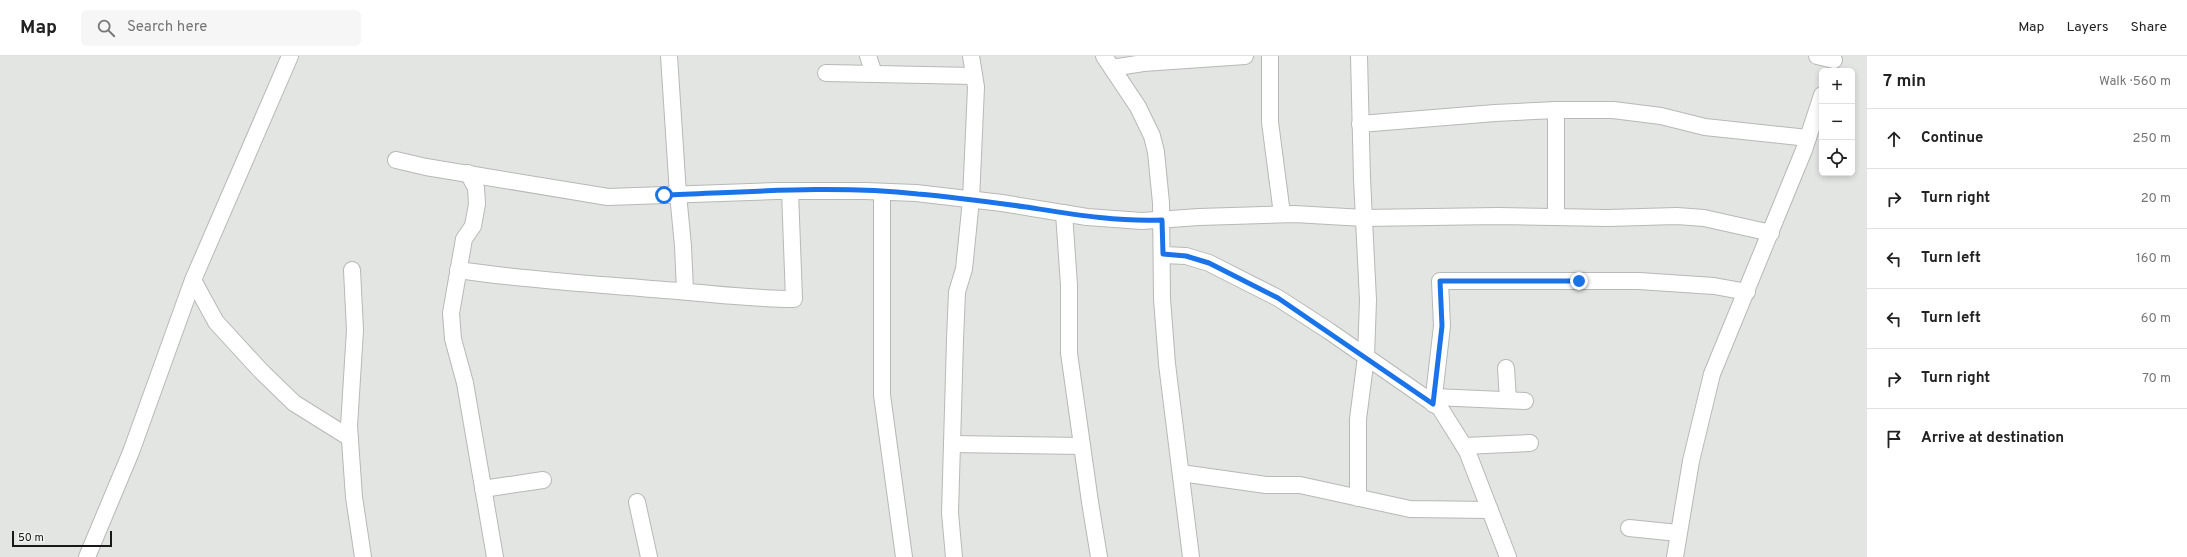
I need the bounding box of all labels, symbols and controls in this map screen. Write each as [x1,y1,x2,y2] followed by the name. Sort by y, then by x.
[81,10,361,46] search box
[20,16,57,40] text: Map
[95,17,117,39] icon: search
[127,18,207,37] text: Search here
[2018,19,2044,36] text: Map
[2066,19,2108,36] text: Layers
[2130,19,2167,36] text: Share
[1819,68,1855,176] map controls
[1819,68,1855,104] button: +
[1883,71,1926,93] text: 7 min
[2099,74,2171,90] text: Walk · 560 m
[1819,104,1855,140] button: −
[1883,128,1905,150] icon: ahead
[1921,129,1983,148] text: Continue
[2133,131,2171,147] text: 250 m
[1819,140,1855,176] button: locate
[655,186,673,204] route start
[1883,188,1905,210] icon: right
[1921,189,1990,208] text: Turn right
[2141,191,2171,207] text: 20 m
[1883,248,1905,270] icon: left
[1921,249,1981,268] text: Turn left
[2136,251,2171,267] text: 160 m
[1570,272,1588,290] route end
[1883,308,1905,330] icon: left
[1921,309,1981,328] text: Turn left
[2141,311,2171,327] text: 60 m
[1883,368,1905,390] icon: right
[1921,369,1990,388] text: Turn right
[2142,371,2171,387] text: 70 m
[1883,428,1905,450] icon: arrive
[1921,429,2064,448] text: Arrive at destination
[12,529,112,548] scale bar
[18,531,44,545] text: 50 m

